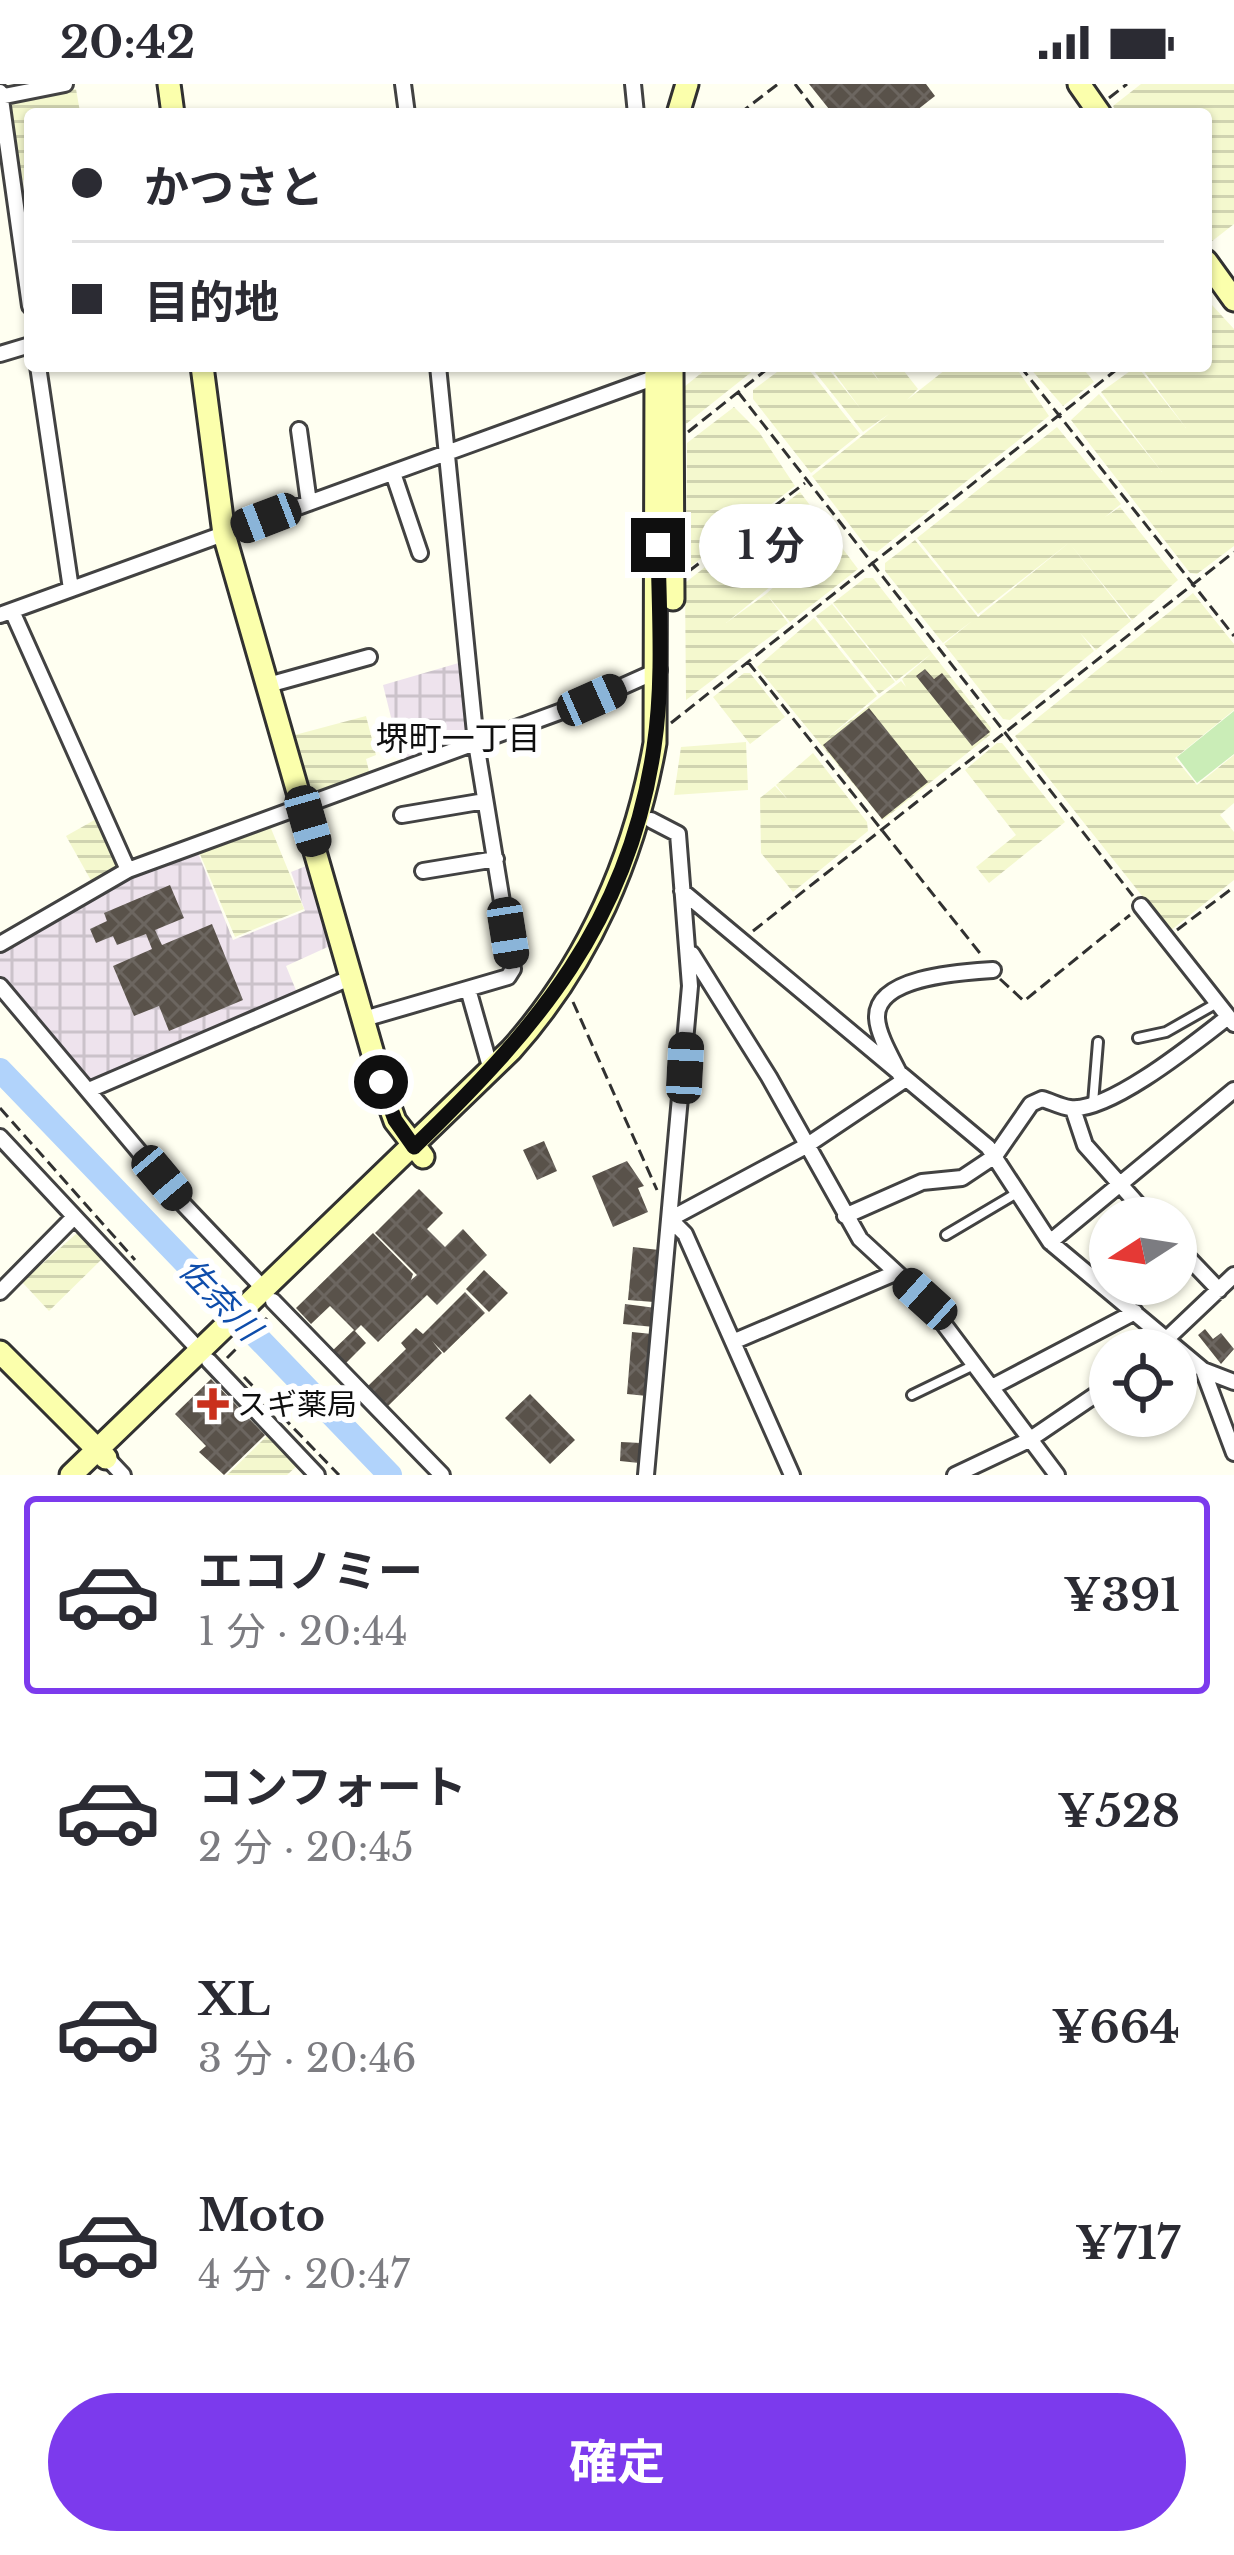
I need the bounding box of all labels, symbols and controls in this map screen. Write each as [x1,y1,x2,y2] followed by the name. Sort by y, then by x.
[60,14,195,70] text: 20:42
[144,159,324,215] text: かつさと
[144,274,279,330] text: 目的地
[226,488,306,548] car
[700,503,844,587] callout: 1 分
[631,518,685,572] route end
[738,521,804,570] text: 1 分
[552,669,632,731] car
[376,718,541,759] district label: 堺町一丁目
[281,781,335,861] car
[485,895,531,971] car
[665,1031,705,1105] car
[354,1055,408,1109] route start
[125,1139,199,1217] car
[1089,1197,1197,1305] north arrow
[1089,1197,1197,1437] map controls
[171,1249,271,1351] water label: 佐奈川
[886,1262,964,1336] car
[1089,1329,1197,1437] button: locate
[237,1386,357,1423] place label: スギ薬局
[200,1391,226,1417] marker: スギ薬局
[54,1541,162,1649] icon: car
[198,1543,423,1599] text: エコノミー
[1063,1567,1180,1623] text: ¥391
[198,1607,408,1656] text: 1 分 · 20:44
[54,1757,162,1865] icon: car
[198,1759,467,1815] text: コンフォート
[1057,1783,1180,1839] text: ¥528
[198,1823,414,1872] text: 2 分 · 20:45
[198,1971,270,2027] text: XL
[54,1973,162,2081] icon: car
[1051,1999,1180,2055] text: ¥664
[198,2034,417,2083] text: 3 分 · 20:46
[198,2187,325,2243] text: Moto
[54,2189,162,2297] icon: car
[1075,2215,1180,2271] text: ¥717
[198,2250,410,2299] text: 4 分 · 20:47
[48,2393,1186,2531] button: 確定

